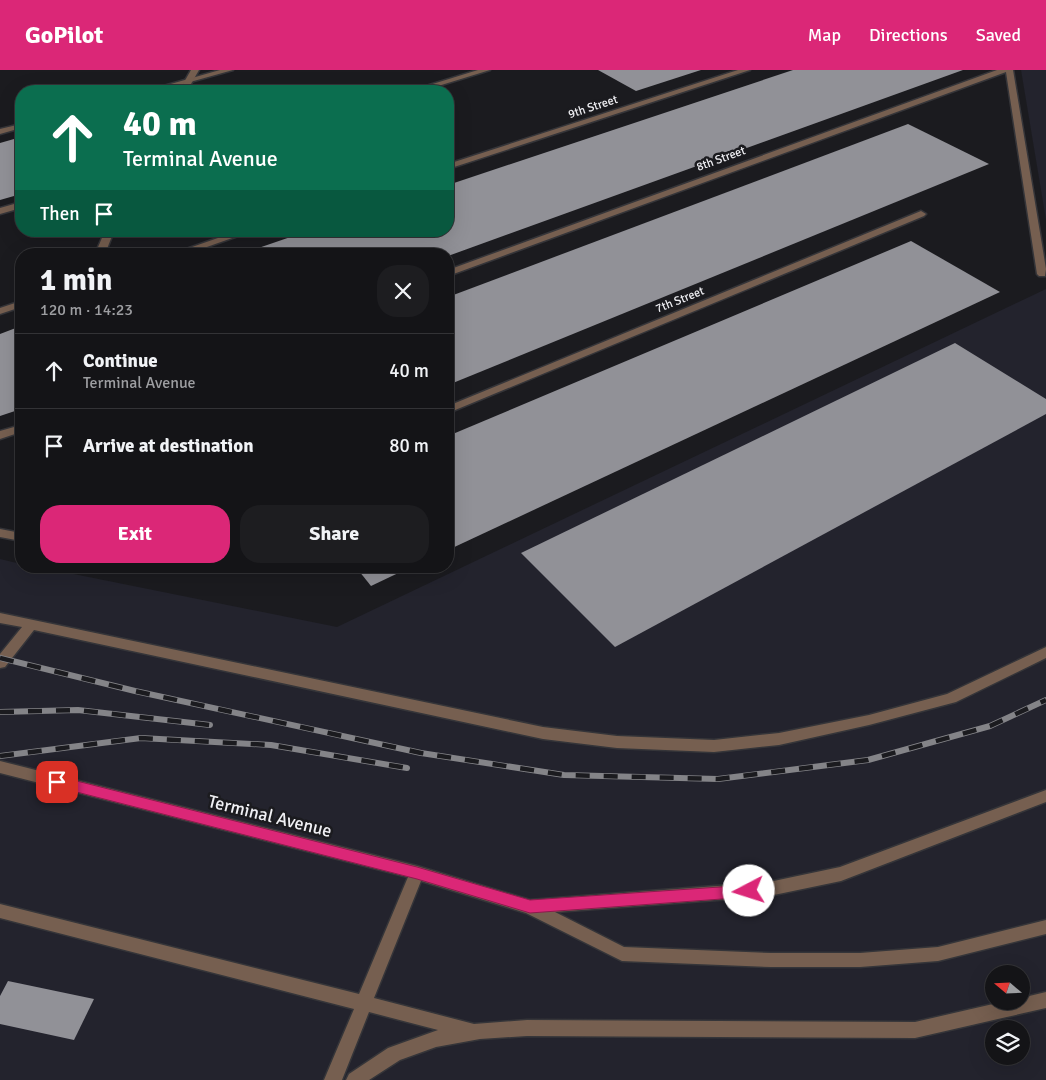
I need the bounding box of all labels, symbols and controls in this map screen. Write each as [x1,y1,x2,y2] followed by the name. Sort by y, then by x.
[25,20,103,50] text: GoPilot
[808,24,841,46] text: Map
[869,24,948,46] text: Directions
[976,24,1021,46] text: Saved
[566,92,620,122] street label: 9th Street
[123,102,197,145] text: 40 m
[40,105,105,170] icon: ahead
[694,143,748,175] street label: 8th Street
[123,145,278,172] text: Terminal Avenue
[90,200,118,228] icon: arrive
[40,202,80,226] text: Then
[40,262,112,299] text: 1 min
[377,265,429,317] button: close
[653,283,707,317] street label: 7th Street
[40,300,133,320] text: 120 m · 14:23
[83,349,158,373] text: Continue
[40,357,68,385] icon: ahead
[389,359,429,383] text: 40 m
[83,373,196,393] text: Terminal Avenue
[40,432,68,460] icon: arrive
[83,434,254,458] text: Arrive at destination
[389,434,429,458] text: 80 m
[40,505,230,563] button: Exit
[240,505,429,563] button: Share
[36,761,78,803] pin
[43,768,71,796] icon: arrive
[206,790,334,842] street label: Terminal Avenue
[722,864,774,916] position arrow
[985,965,1030,1010] north arrow
[985,965,1030,1065] map controls
[985,1020,1030,1065] button: layers

